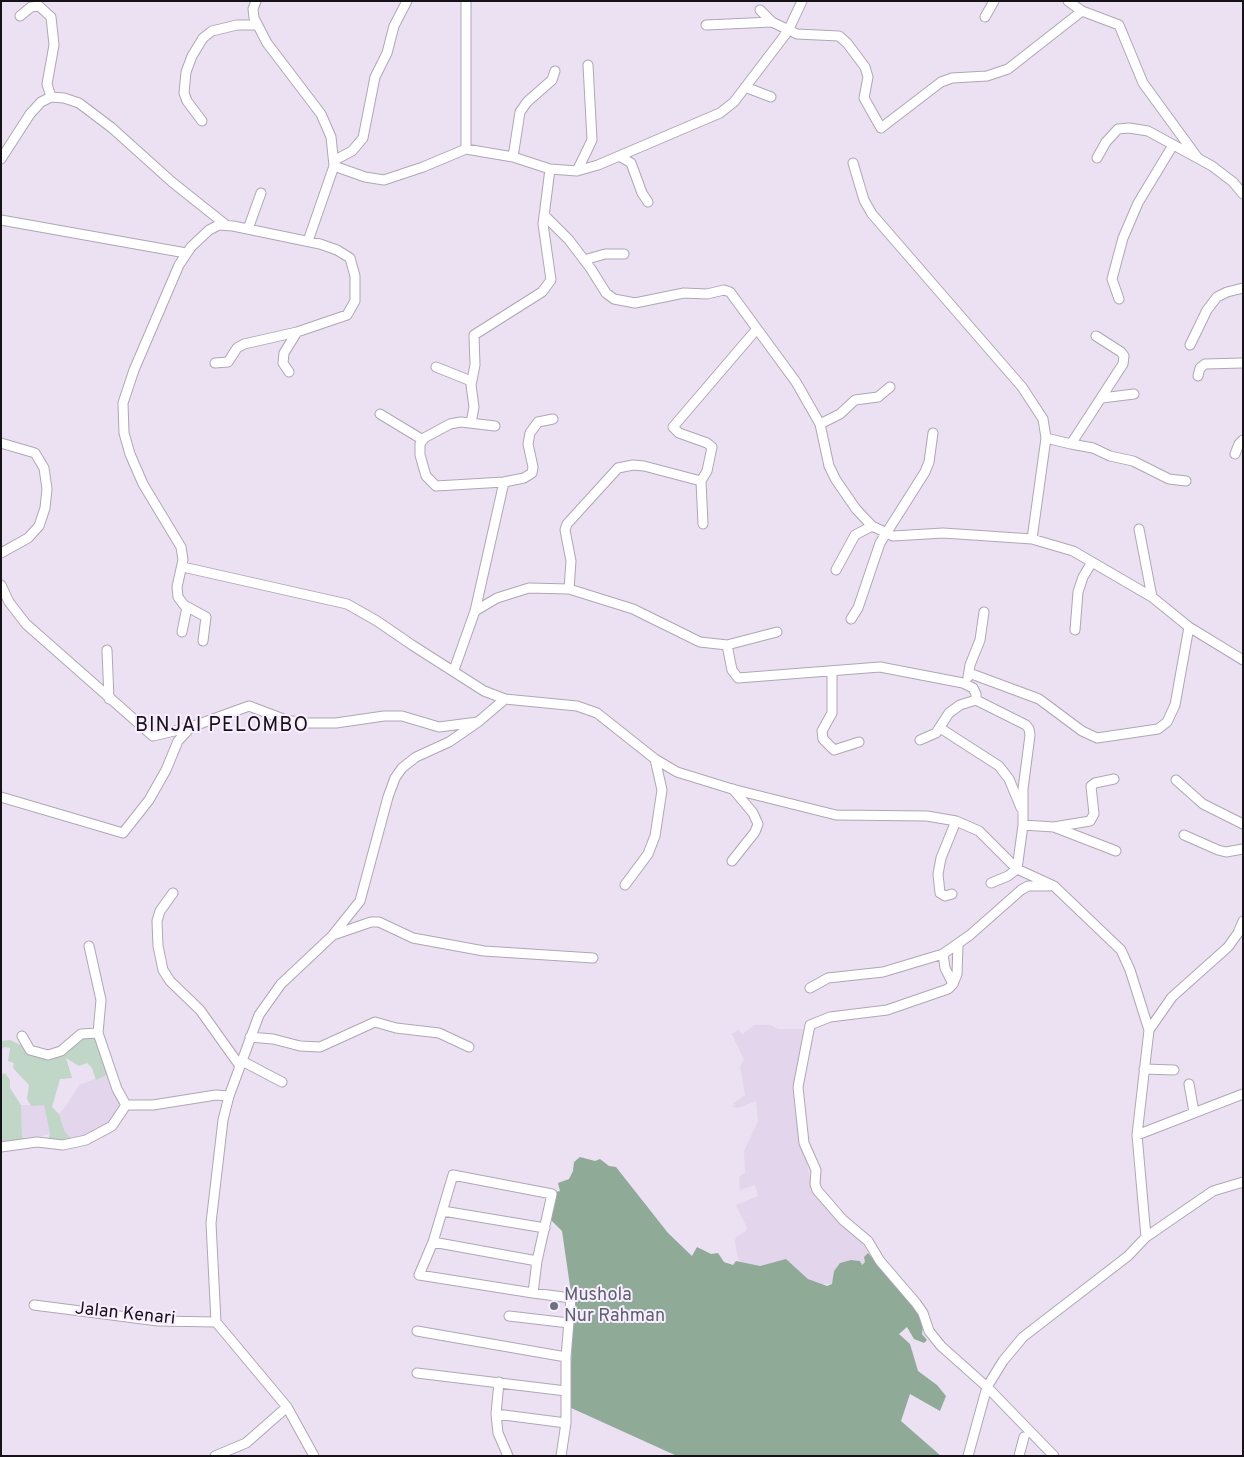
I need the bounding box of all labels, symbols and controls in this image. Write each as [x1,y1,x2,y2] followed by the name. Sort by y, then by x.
[133,715,311,739] district label: BINJAI PELOMBO
[564,1285,665,1328] place label: Mushola Nur Rahman
[74,1299,176,1331] street label: Jalan Kenari
[548,1300,560,1312] marker: Mushola Nur Rahman

